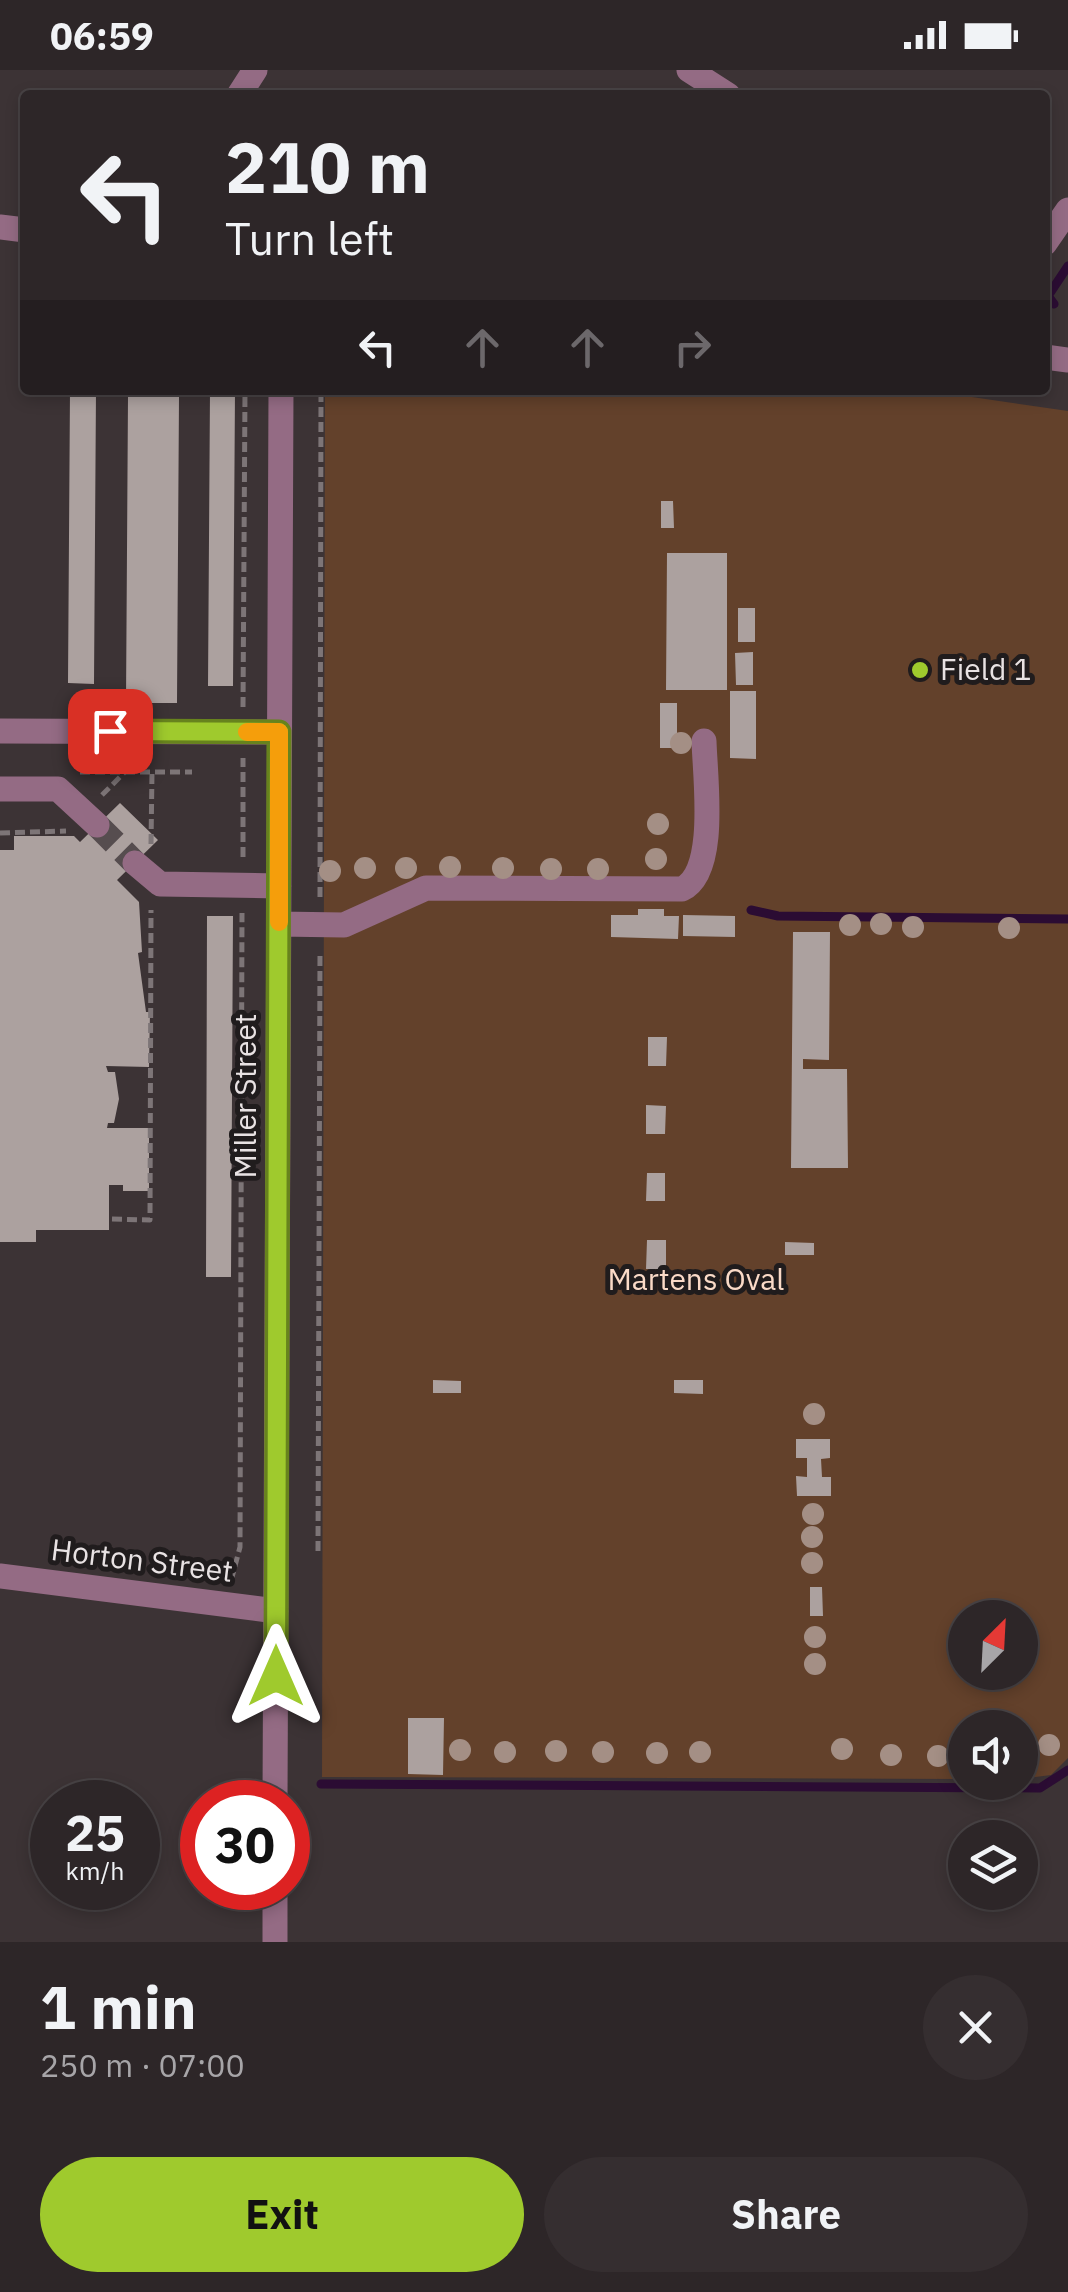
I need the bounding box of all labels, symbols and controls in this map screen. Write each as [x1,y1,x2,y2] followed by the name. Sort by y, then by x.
[50,11,154,60] text: 06:59
[225,121,430,212] text: 210 m
[60,130,190,260] icon: left
[225,209,394,267] text: Turn left
[350,320,405,375] icon: left
[455,320,510,375] icon: ahead
[560,320,615,375] icon: ahead
[665,320,720,375] icon: right
[940,649,1031,688] place label: Field 1
[909,659,931,681] marker: Field 1
[68,689,153,774] pin
[83,704,138,759] icon: arrive
[225,1014,264,1178] street label: Miller Street
[607,1259,785,1298] park label: Martens Oval
[49,1529,235,1590] street label: Horton Street
[948,1600,1038,1690] north arrow
[948,1600,1038,1910] map controls
[224,1624,328,1728] position arrow
[948,1710,1038,1800] button: sound
[180,1780,310,1910] speed limit sign: 30
[65,1800,125,1865] text: 25
[948,1820,1038,1910] button: layers
[66,1854,124,1887] text: km/h
[40,1967,197,2046] text: 1 min
[923,1975,1028,2080] button: close
[40,2044,245,2086] text: 250 m · 07:00
[40,2157,524,2272] button: Exit
[544,2157,1028,2272] button: Share

